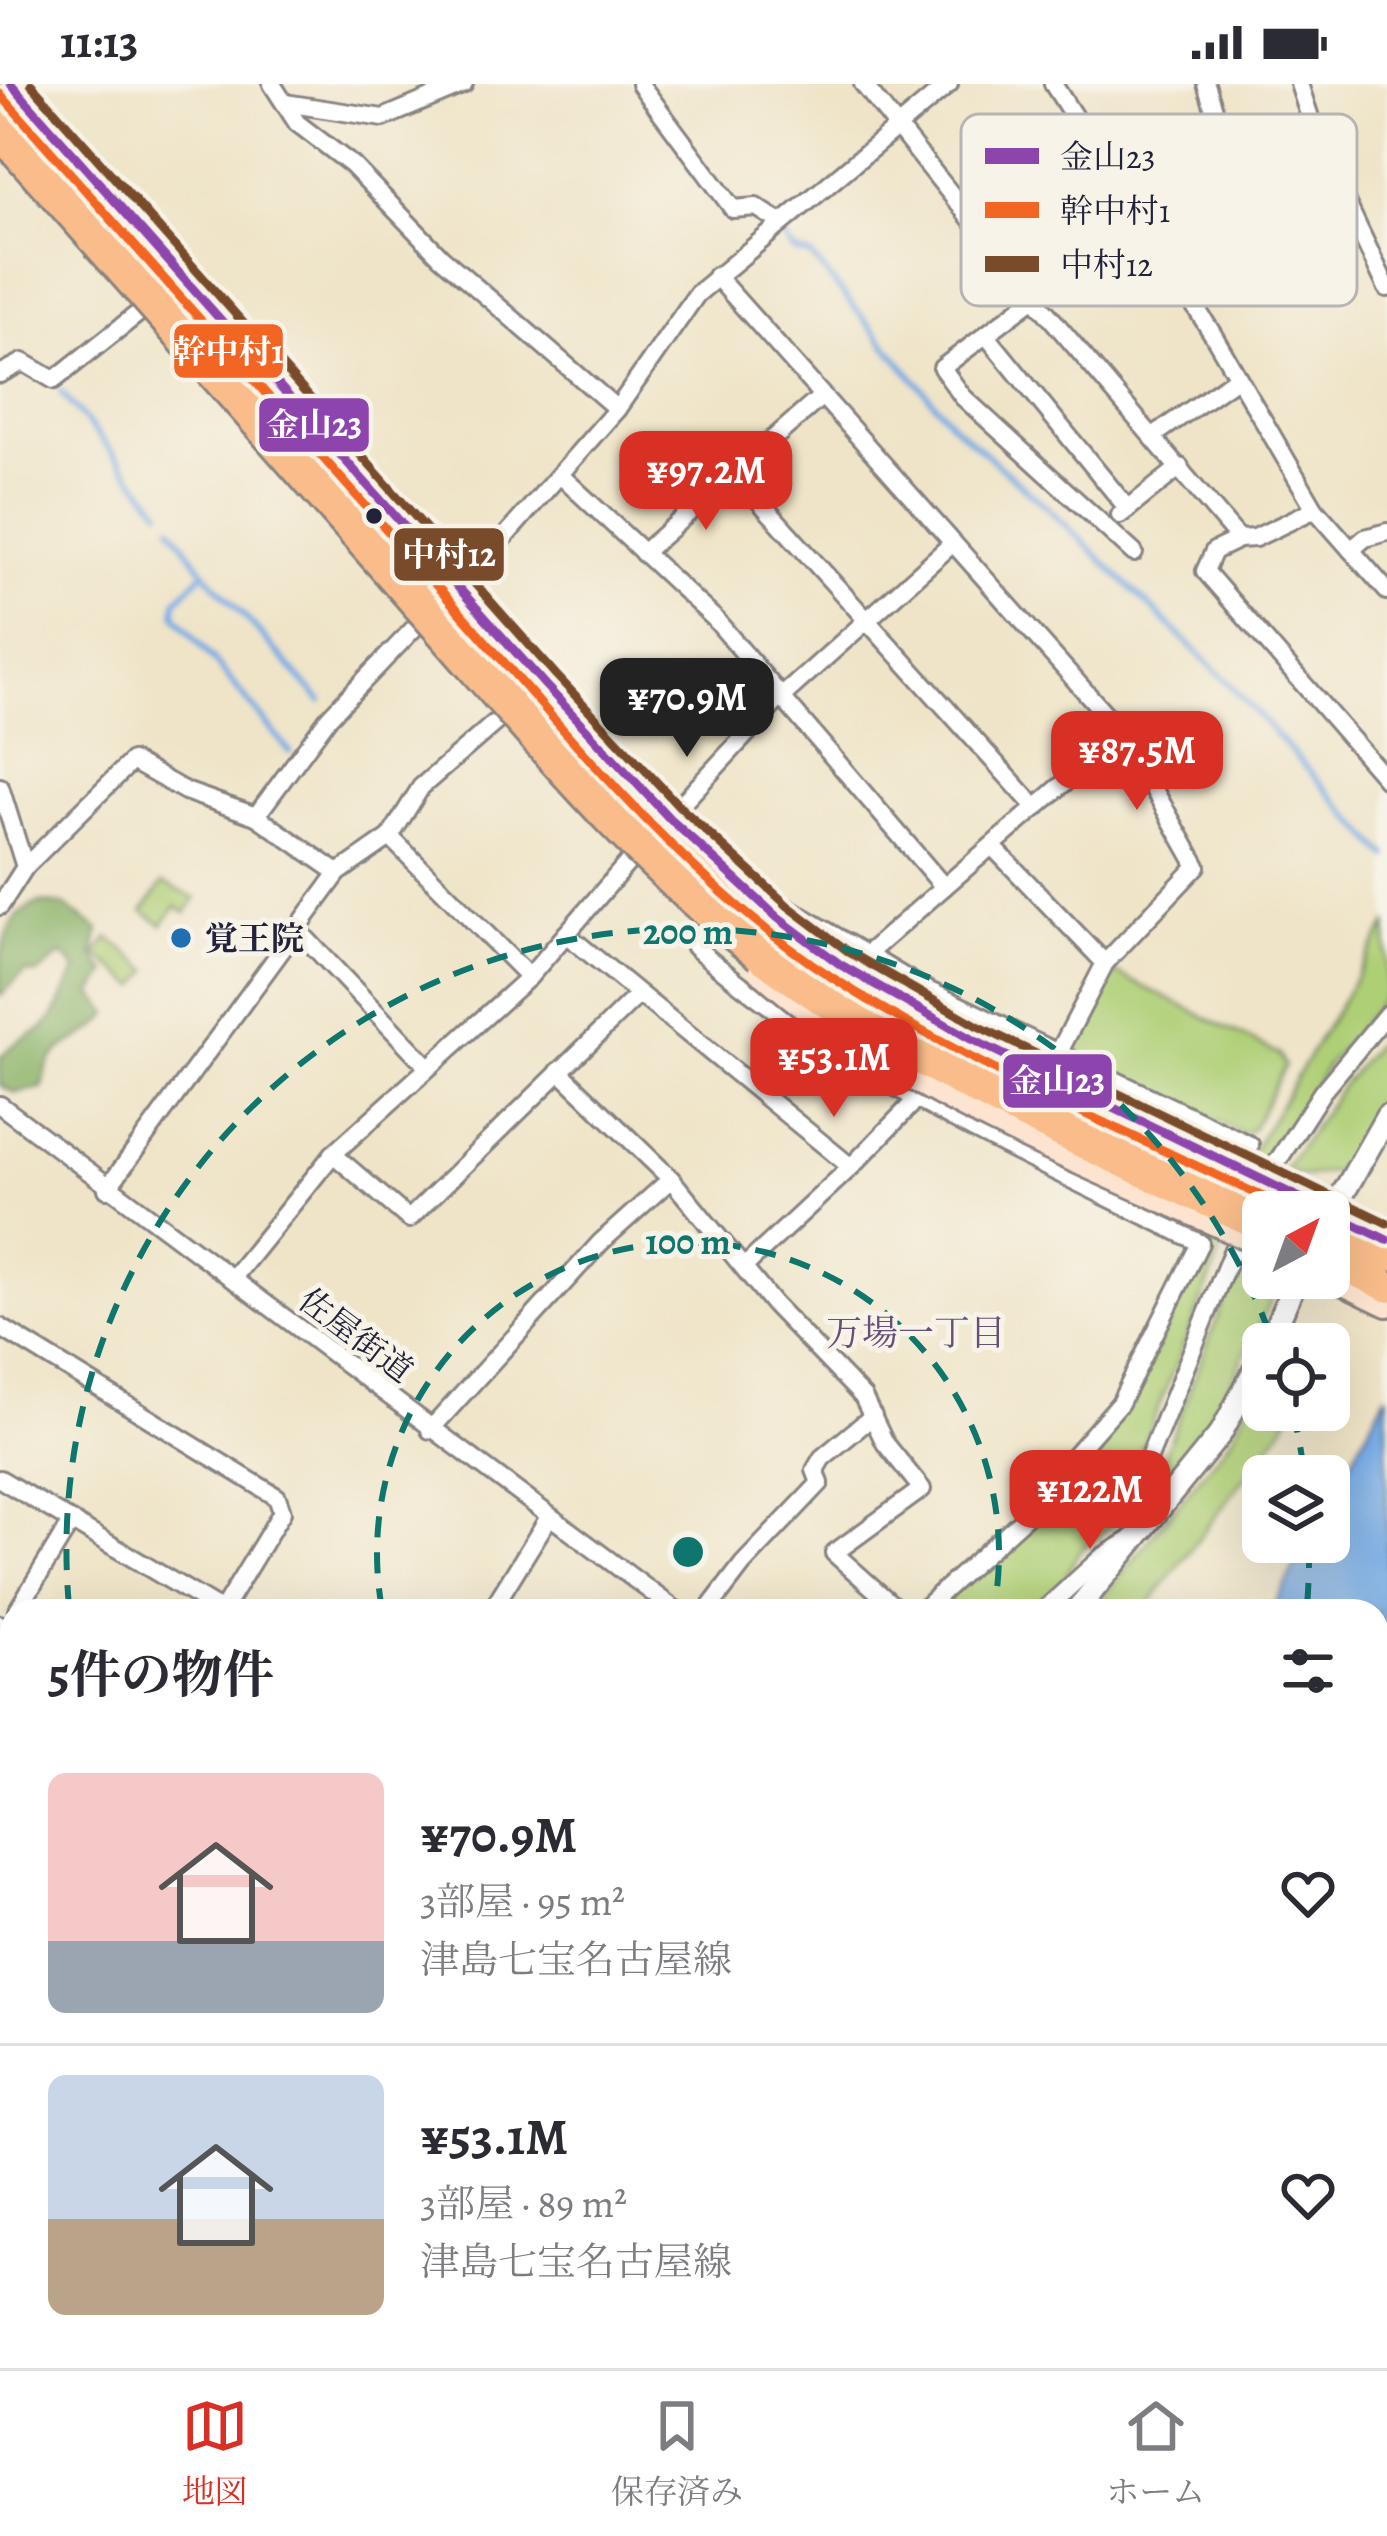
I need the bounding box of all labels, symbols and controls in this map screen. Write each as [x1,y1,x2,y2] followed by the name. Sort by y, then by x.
[60,11,138,73] text: 11:13
[961,114,1357,306] legend
[1060,134,1155,179] text: 金山23
[1060,188,1170,233] text: 幹中村1
[1060,242,1153,287] text: 中村12
[172,322,285,380] line badge: 幹中村1
[173,329,284,374] text: 幹中村1
[257,396,371,454] line badge: 金山23
[266,402,362,447] text: 金山23
[608,431,804,533] pin: ¥97.2M
[646,443,766,496] text: ¥97.2M
[363,505,385,527] unlabelled marker
[392,526,506,583] line badge: 中村12
[402,532,496,577] text: 中村12
[589,658,785,760] pin: ¥70.9M
[627,670,747,723] text: ¥70.9M
[1039,711,1235,813] pin: ¥87.5M
[1078,723,1196,776] text: ¥87.5M
[643,907,733,956] text: 200 m
[205,916,304,961] place label: 覚王院
[168,925,194,951] marker: 覚王院
[736,1018,932,1120] pin: ¥53.1M
[777,1030,891,1083] text: ¥53.1M
[1001,1052,1114,1110] line badge: 金山23
[1009,1058,1105,1103] text: 金山23
[1242,1191,1350,1299] north arrow
[1242,1191,1350,1563] map controls
[645,1217,731,1266] text: 100 m
[290,1277,422,1393] street label: 佐屋街道
[826,1308,1006,1357] district label: 万場一丁目
[1242,1323,1350,1431] button: locate
[1006,1450,1174,1552] pin: ¥122M
[1242,1455,1350,1563] button: layers
[1037,1462,1143,1515] text: ¥122M
[667,1531,709,1573] centre of rings
[1275,1638,1341,1704] icon: filters
[48,1640,274,1710] text: 5件の物件
[420,1800,577,1870] text: ¥70.9M
[144,1821,288,1965] icon: home
[1275,1860,1341,1926] icon: heart
[420,1875,625,1928] text: 3部屋 · 95 m²
[420,1933,732,1986] text: 津島七宝名古屋線
[420,2102,568,2172] text: ¥53.1M
[144,2123,288,2267] icon: home
[1275,2162,1341,2228] icon: heart
[420,2177,627,2230] text: 3部屋 · 89 m²
[420,2235,732,2288] text: 津島七宝名古屋線
[182,2393,248,2514] tab: 地図
[611,2393,743,2514] tab: 保存済み
[1106,2393,1205,2514] tab: ホーム

